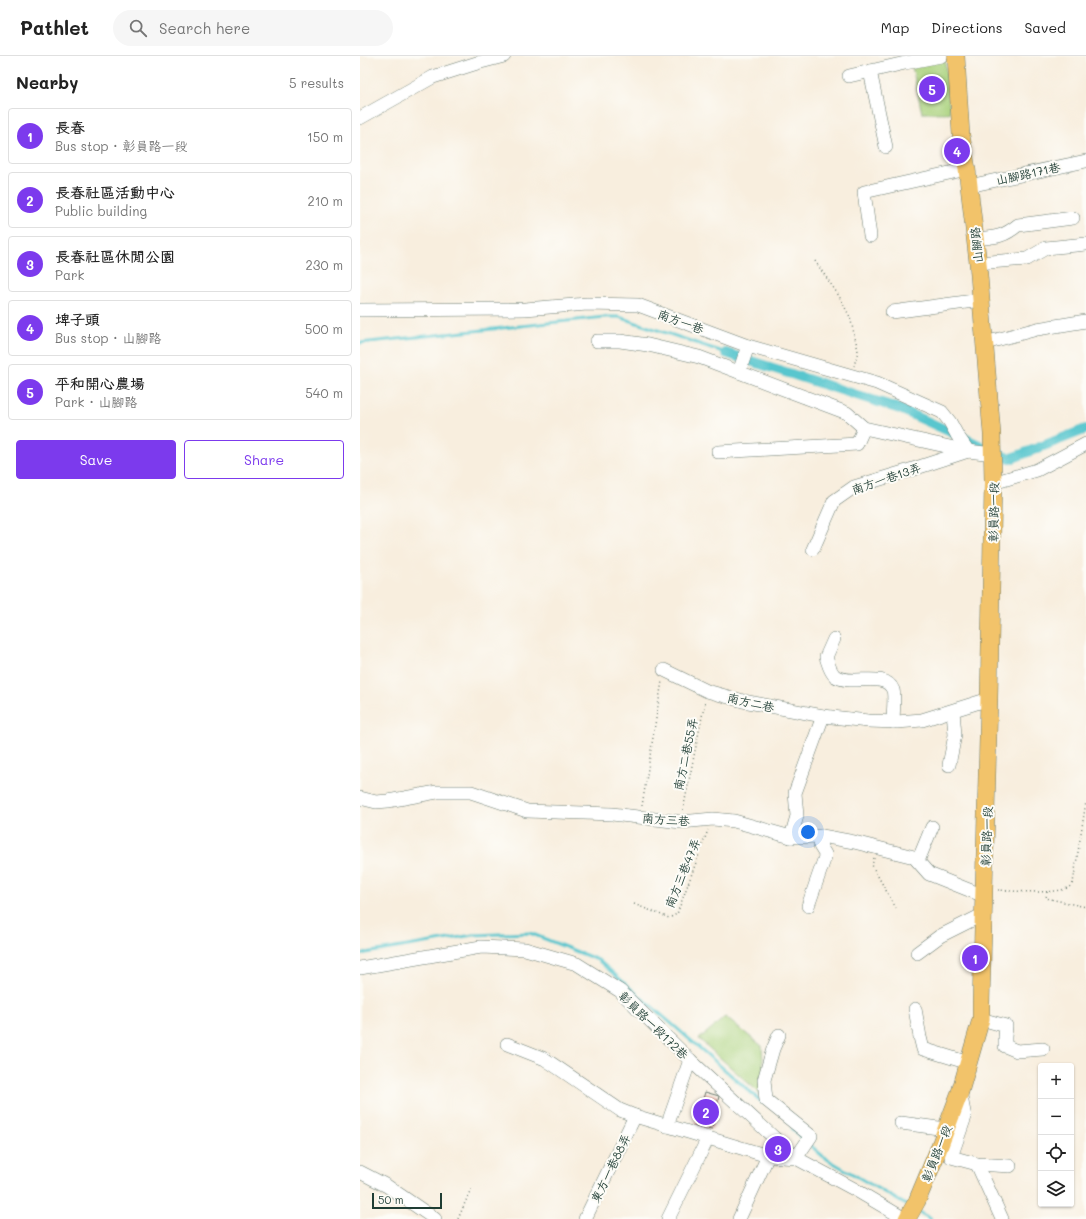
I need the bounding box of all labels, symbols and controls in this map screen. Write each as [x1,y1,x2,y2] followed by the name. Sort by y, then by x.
[113,10,393,46] search box
[20,15,89,40] text: Pathlet
[127,17,149,39] icon: search
[159,18,250,38] text: Search here
[881,18,909,37] text: Map
[931,18,1002,37] text: Directions
[1024,18,1066,37] text: Saved
[16,71,78,93] text: Nearby
[289,74,344,91] text: 5 results
[919,74,945,104] pin: 5
[55,117,85,137] text: 長春
[27,128,33,145] text: 1
[307,128,343,145] text: 150 m
[944,136,970,166] pin: 4
[55,137,187,154] text: Bus stop · 彰員路一段
[994,158,1062,188] street label: 山腳路171巷
[55,182,175,202] text: 長春社區活動中心
[26,192,34,209] text: 2
[307,192,343,209] text: 210 m
[55,202,147,219] text: Public building
[966,226,986,264] street label: 山腳路
[55,246,175,266] text: 長春社區休閒公園
[26,256,34,273] text: 3
[306,256,343,273] text: 230 m
[55,266,84,283] text: Park
[656,305,706,337] street label: 南方一巷
[55,309,100,329] text: 埤子頭
[26,320,34,337] text: 4
[305,320,343,337] text: 500 m
[55,329,161,346] text: Bus stop · 山腳路
[55,373,145,393] text: 平和開心農場
[26,384,34,401] text: 5
[305,384,343,401] text: 540 m
[55,393,137,410] text: Park · 山腳路
[16,440,176,479] button: Save
[184,440,344,479] button: Share
[849,459,923,497] street label: 南方一巷13弄
[984,482,1002,542] street label: 彰員路一段
[726,689,776,715] street label: 南方二巷
[669,716,701,792] street label: 南方二巷55弄
[977,806,995,866] street label: 彰員路一段
[641,809,691,829] street label: 南方三巷
[798,822,818,842] your location
[661,836,703,910] street label: 南方三巷47弄
[962,943,988,973] pin: 1
[616,988,692,1062] street label: 彰員路一段172巷
[1038,1063,1074,1207] map controls
[1038,1063,1074,1099] button: +
[693,1097,719,1127] pin: 2
[1038,1099,1074,1135] button: −
[917,1122,955,1184] street label: 彰員路一段
[586,1131,634,1205] street label: 東方一巷88弄
[765,1134,791,1164] pin: 3
[1038,1135,1074,1171] button: locate
[1038,1171,1074,1207] button: layers
[372,1191,442,1210] scale bar
[378,1192,404,1207] text: 50 m

